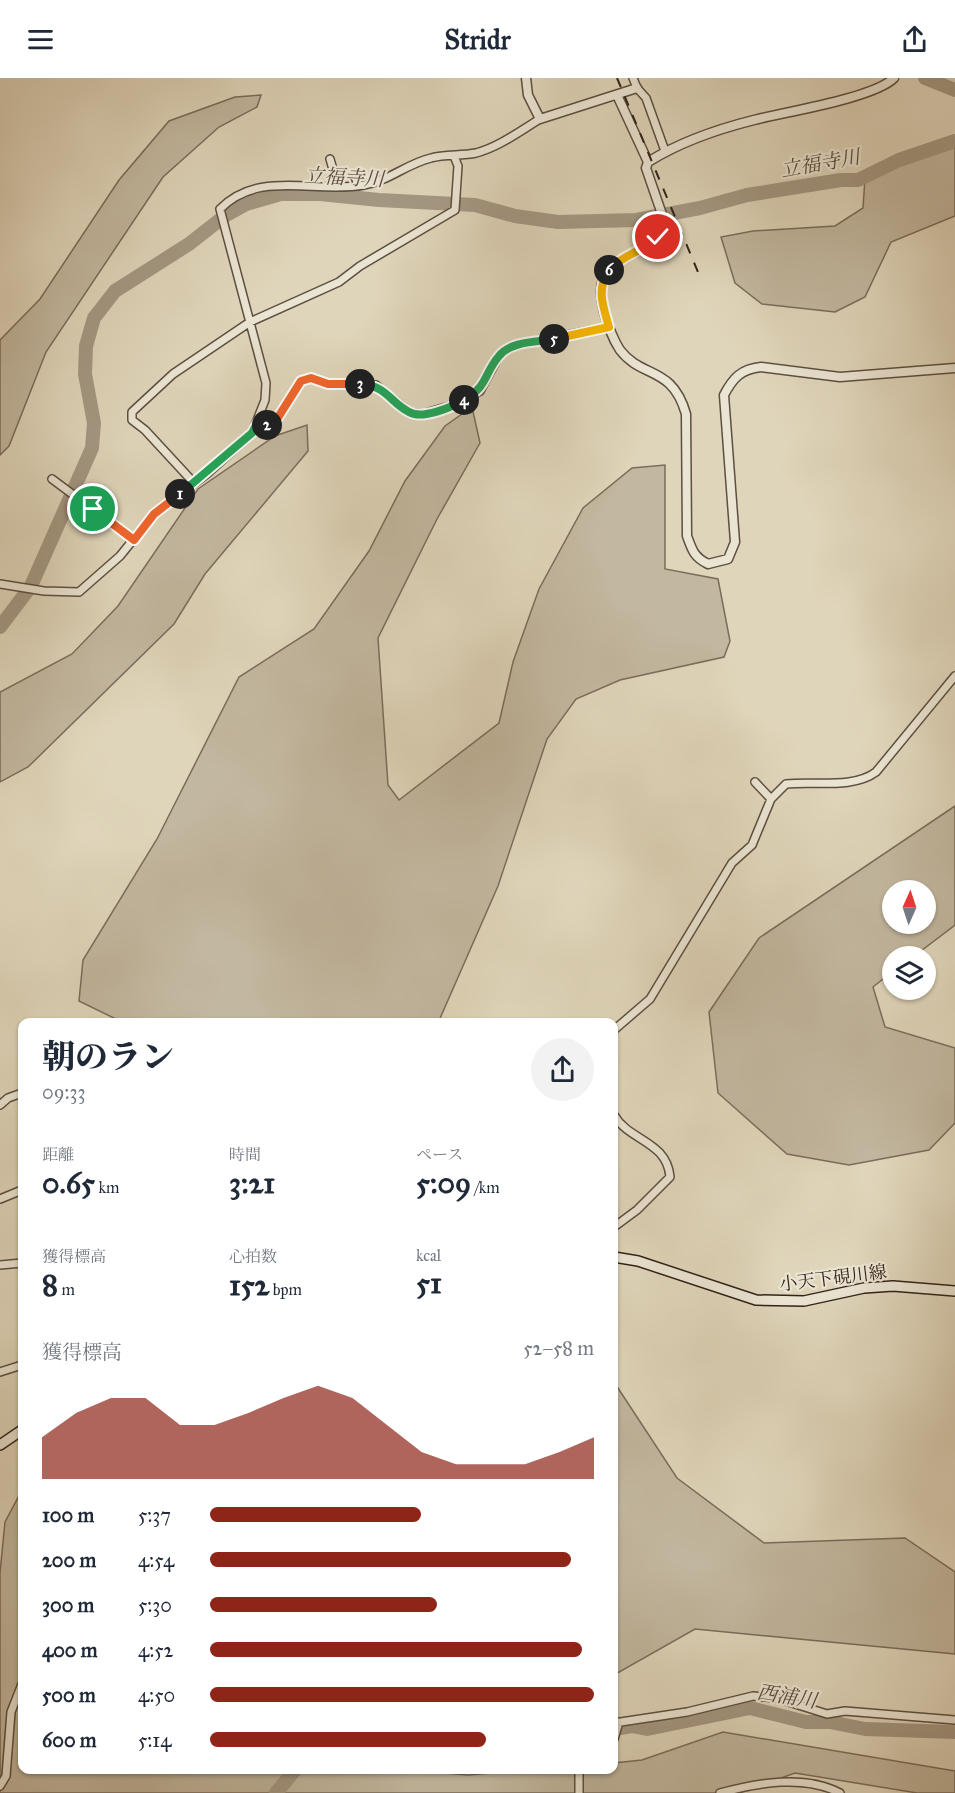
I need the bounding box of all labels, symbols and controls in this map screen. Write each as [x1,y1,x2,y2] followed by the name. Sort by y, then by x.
[24,23,57,56] icon: menu
[444,23,511,56] text: Stridr
[898,23,931,56] icon: share
[779,144,863,182] water label: 立福寺川
[303,163,387,191] water label: 立福寺川
[632,211,683,262] pin
[641,220,674,253] icon: check
[594,255,624,285] pin: 6
[605,260,613,279] text: 6
[539,324,569,354] pin: 5
[550,329,558,348] text: 5
[345,369,375,399] pin: 3
[357,374,363,393] text: 3
[449,385,479,415] pin: 4
[460,390,468,409] text: 4
[252,410,282,440] pin: 2
[263,415,271,434] text: 2
[165,479,195,509] pin: 1
[67,483,118,534] pin
[177,484,183,503] text: 1
[76,492,109,525] icon: arrive
[882,880,936,934] north arrow
[882,880,936,1000] map controls
[882,946,936,1000] button: layers
[42,1037,174,1077] text: 朝のラン
[531,1038,594,1101] button: share
[42,1080,85,1104] text: 09:33
[42,1145,74,1164] text: 距離
[229,1145,261,1164] text: 時間
[416,1145,463,1164] text: ペース
[42,1165,95,1201] text: 0.65
[229,1165,275,1201] text: 3:21
[416,1165,471,1201] text: 5:09
[95,1178,119,1197] text: km
[471,1178,500,1197] text: /km
[416,1246,441,1265] text: kcal
[42,1247,106,1266] text: 獲得標高
[229,1247,277,1266] text: 心拍数
[778,1261,888,1295] street label: 小天下硯川線
[416,1265,442,1301] text: 51
[42,1267,58,1303] text: 8
[229,1267,269,1303] text: 152
[58,1280,75,1299] text: m
[269,1280,302,1299] text: bpm
[523,1336,594,1360] text: 52–58 m
[42,1340,122,1364] text: 獲得標高
[42,1503,94,1527] text: 100 m
[138,1503,171,1527] text: 5:37
[42,1548,96,1572] text: 200 m
[138,1548,174,1572] text: 4:54
[42,1593,94,1617] text: 300 m
[138,1593,172,1617] text: 5:30
[42,1638,98,1662] text: 400 m
[138,1638,173,1662] text: 4:52
[755,1679,820,1713] water label: 西浦川
[42,1683,96,1707] text: 500 m
[138,1683,175,1707] text: 4:50
[42,1728,97,1752] text: 600 m
[138,1728,171,1752] text: 5:14

